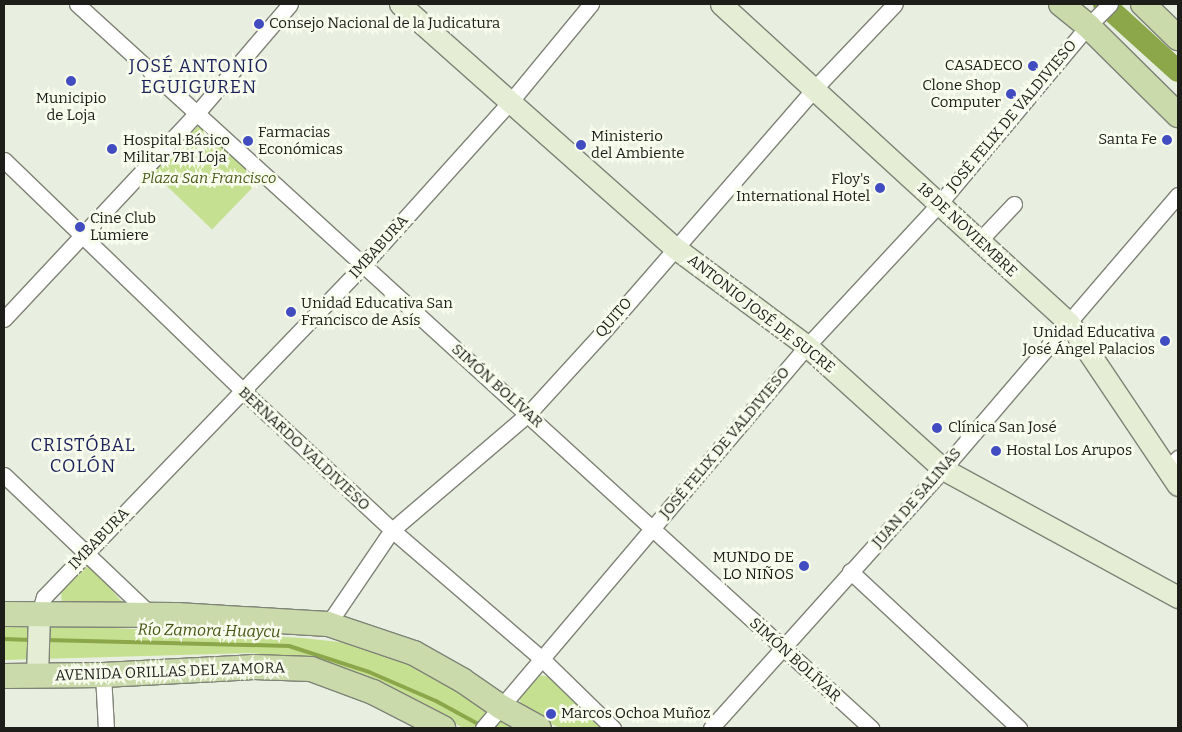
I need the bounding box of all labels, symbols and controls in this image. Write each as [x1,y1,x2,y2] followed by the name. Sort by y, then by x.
[269,15,500,33] place label: Consejo Nacional de la Judicatura
[253,18,265,30] marker: Consejo Nacional de la Judicatura
[943,37,1081,195] street label: JOSÉ FELIX DE VALDIVIESO
[127,56,271,98] district label: JOSÉ ANTONIO EGUIGUREN
[945,57,1023,75] place label: CASADECO
[1027,60,1039,72] marker: CASADECO
[65,75,77,87] marker: Municipio de Loja
[922,76,1001,111] place label: Clone Shop Computer
[1005,88,1017,100] marker: Clone Shop Computer
[36,89,106,124] place label: Municipio de Loja
[258,123,343,158] place label: Farmacias Económicas
[591,127,684,162] place label: Ministerio del Ambiente
[123,131,230,166] place label: Hospital Básico Militar 7BI Loja
[1098,131,1157,149] place label: Santa Fe
[1161,134,1173,146] marker: Santa Fe
[242,135,254,147] marker: Farmacias Económicas
[575,139,587,151] marker: Ministerio del Ambiente
[105,142,119,156] marker: Hospital Básico Militar 7BI Loja
[142,170,276,188] park label: Plaza San Francisco
[736,170,870,205] place label: Floy's International Hotel
[913,179,1021,281] street label: 18 DE NOVIEMBRE
[874,182,886,194] marker: Floy's International Hotel
[90,209,156,244] place label: Cine Club Lumiere
[346,212,412,282] street label: IMBABURA
[74,221,86,233] marker: Cine Club Lumiere
[684,251,838,377] street label: ANTONIO JOSÉ DE SUCRE
[301,294,453,329] place label: Unidad Educativa San Francisco de Asís
[592,294,636,342] street label: QUITO
[285,306,297,318] marker: Unidad Educativa San Francisco de Asís
[1023,323,1155,358] place label: Unidad Educativa José Ángel Palacios
[1159,335,1171,347] marker: Unidad Educativa José Ángel Palacios
[448,340,546,432] street label: SIMÓN BOLÍVAR
[656,364,794,522] street label: JOSÉ FELIX DE VALDIVIESO
[235,383,373,515] street label: BERNARDO VALDIVIESO
[948,419,1057,437] place label: Clínica San José
[930,421,944,435] marker: Clínica San José
[29,435,137,478] district label: CRISTÓBAL COLÓN
[1006,442,1132,460] place label: Hostal Los Arupos
[869,444,965,552] street label: JUAN DE SALINAS
[990,445,1002,457] marker: Hostal Los Arupos
[65,504,133,574] street label: IMBABURA
[713,548,794,583] place label: MUNDO DE LO NIÑOS
[798,560,810,572] marker: MUNDO DE LO NIÑOS
[746,614,844,706] street label: SIMÓN BOLÍVAR
[137,620,281,642] water label: Río Zamora Huaycu
[55,659,285,685] street label: AVENIDA ORILLAS DEL ZAMORA
[561,705,710,723] place label: Marcos Ochoa Muñoz
[545,708,557,720] marker: Marcos Ochoa Muñoz

